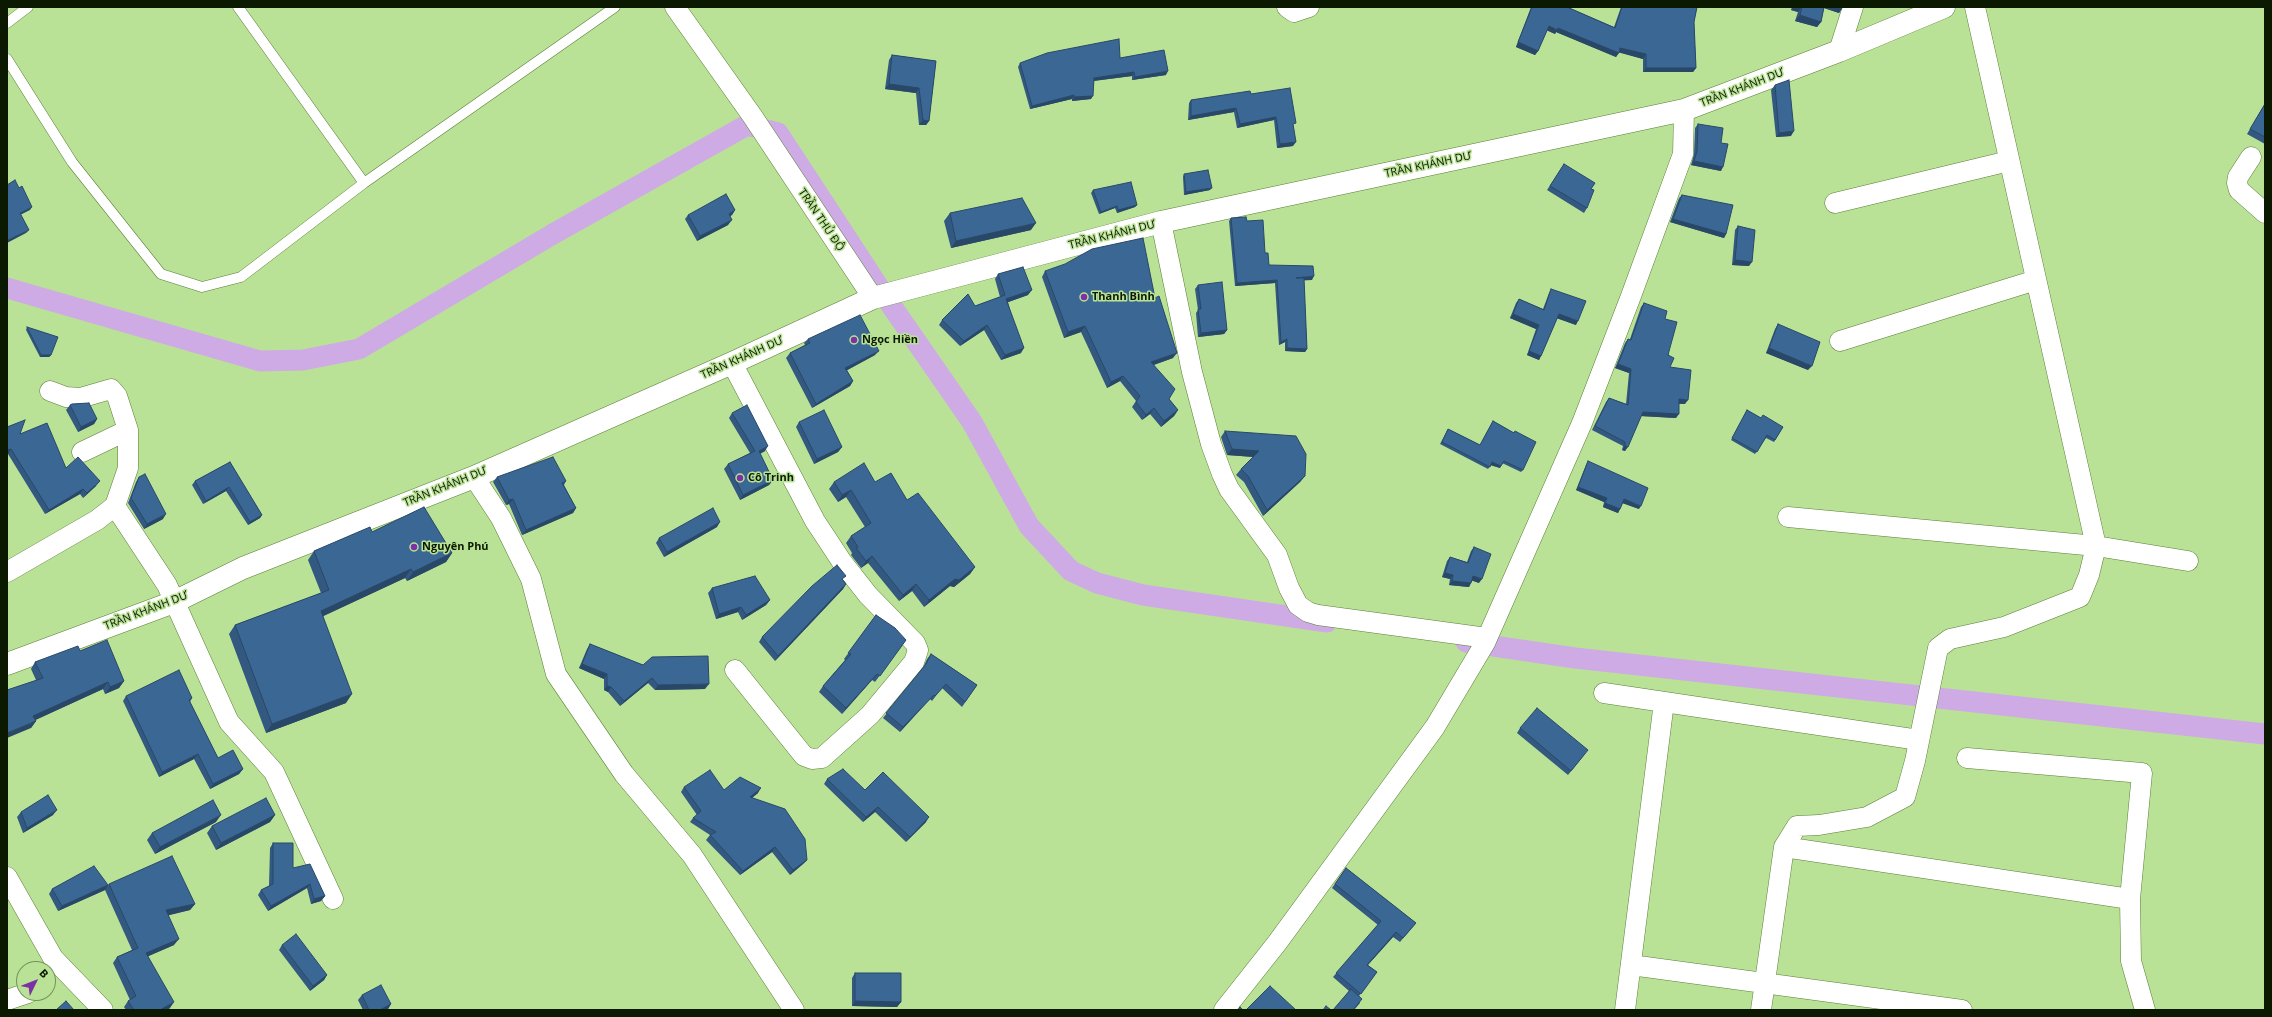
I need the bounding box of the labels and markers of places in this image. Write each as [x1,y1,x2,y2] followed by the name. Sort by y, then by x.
[1092,290,1155,304] place label: Thanh Bình
[1079,292,1089,302] marker: Thanh Bình
[862,333,918,347] place label: Ngọc Hiền
[849,335,859,345] marker: Ngọc Hiền
[748,471,794,485] place label: Cô Trinh
[735,473,745,483] marker: Cô Trinh
[422,540,489,554] place label: Nguyên Phú
[409,542,419,552] marker: Nguyên Phú

